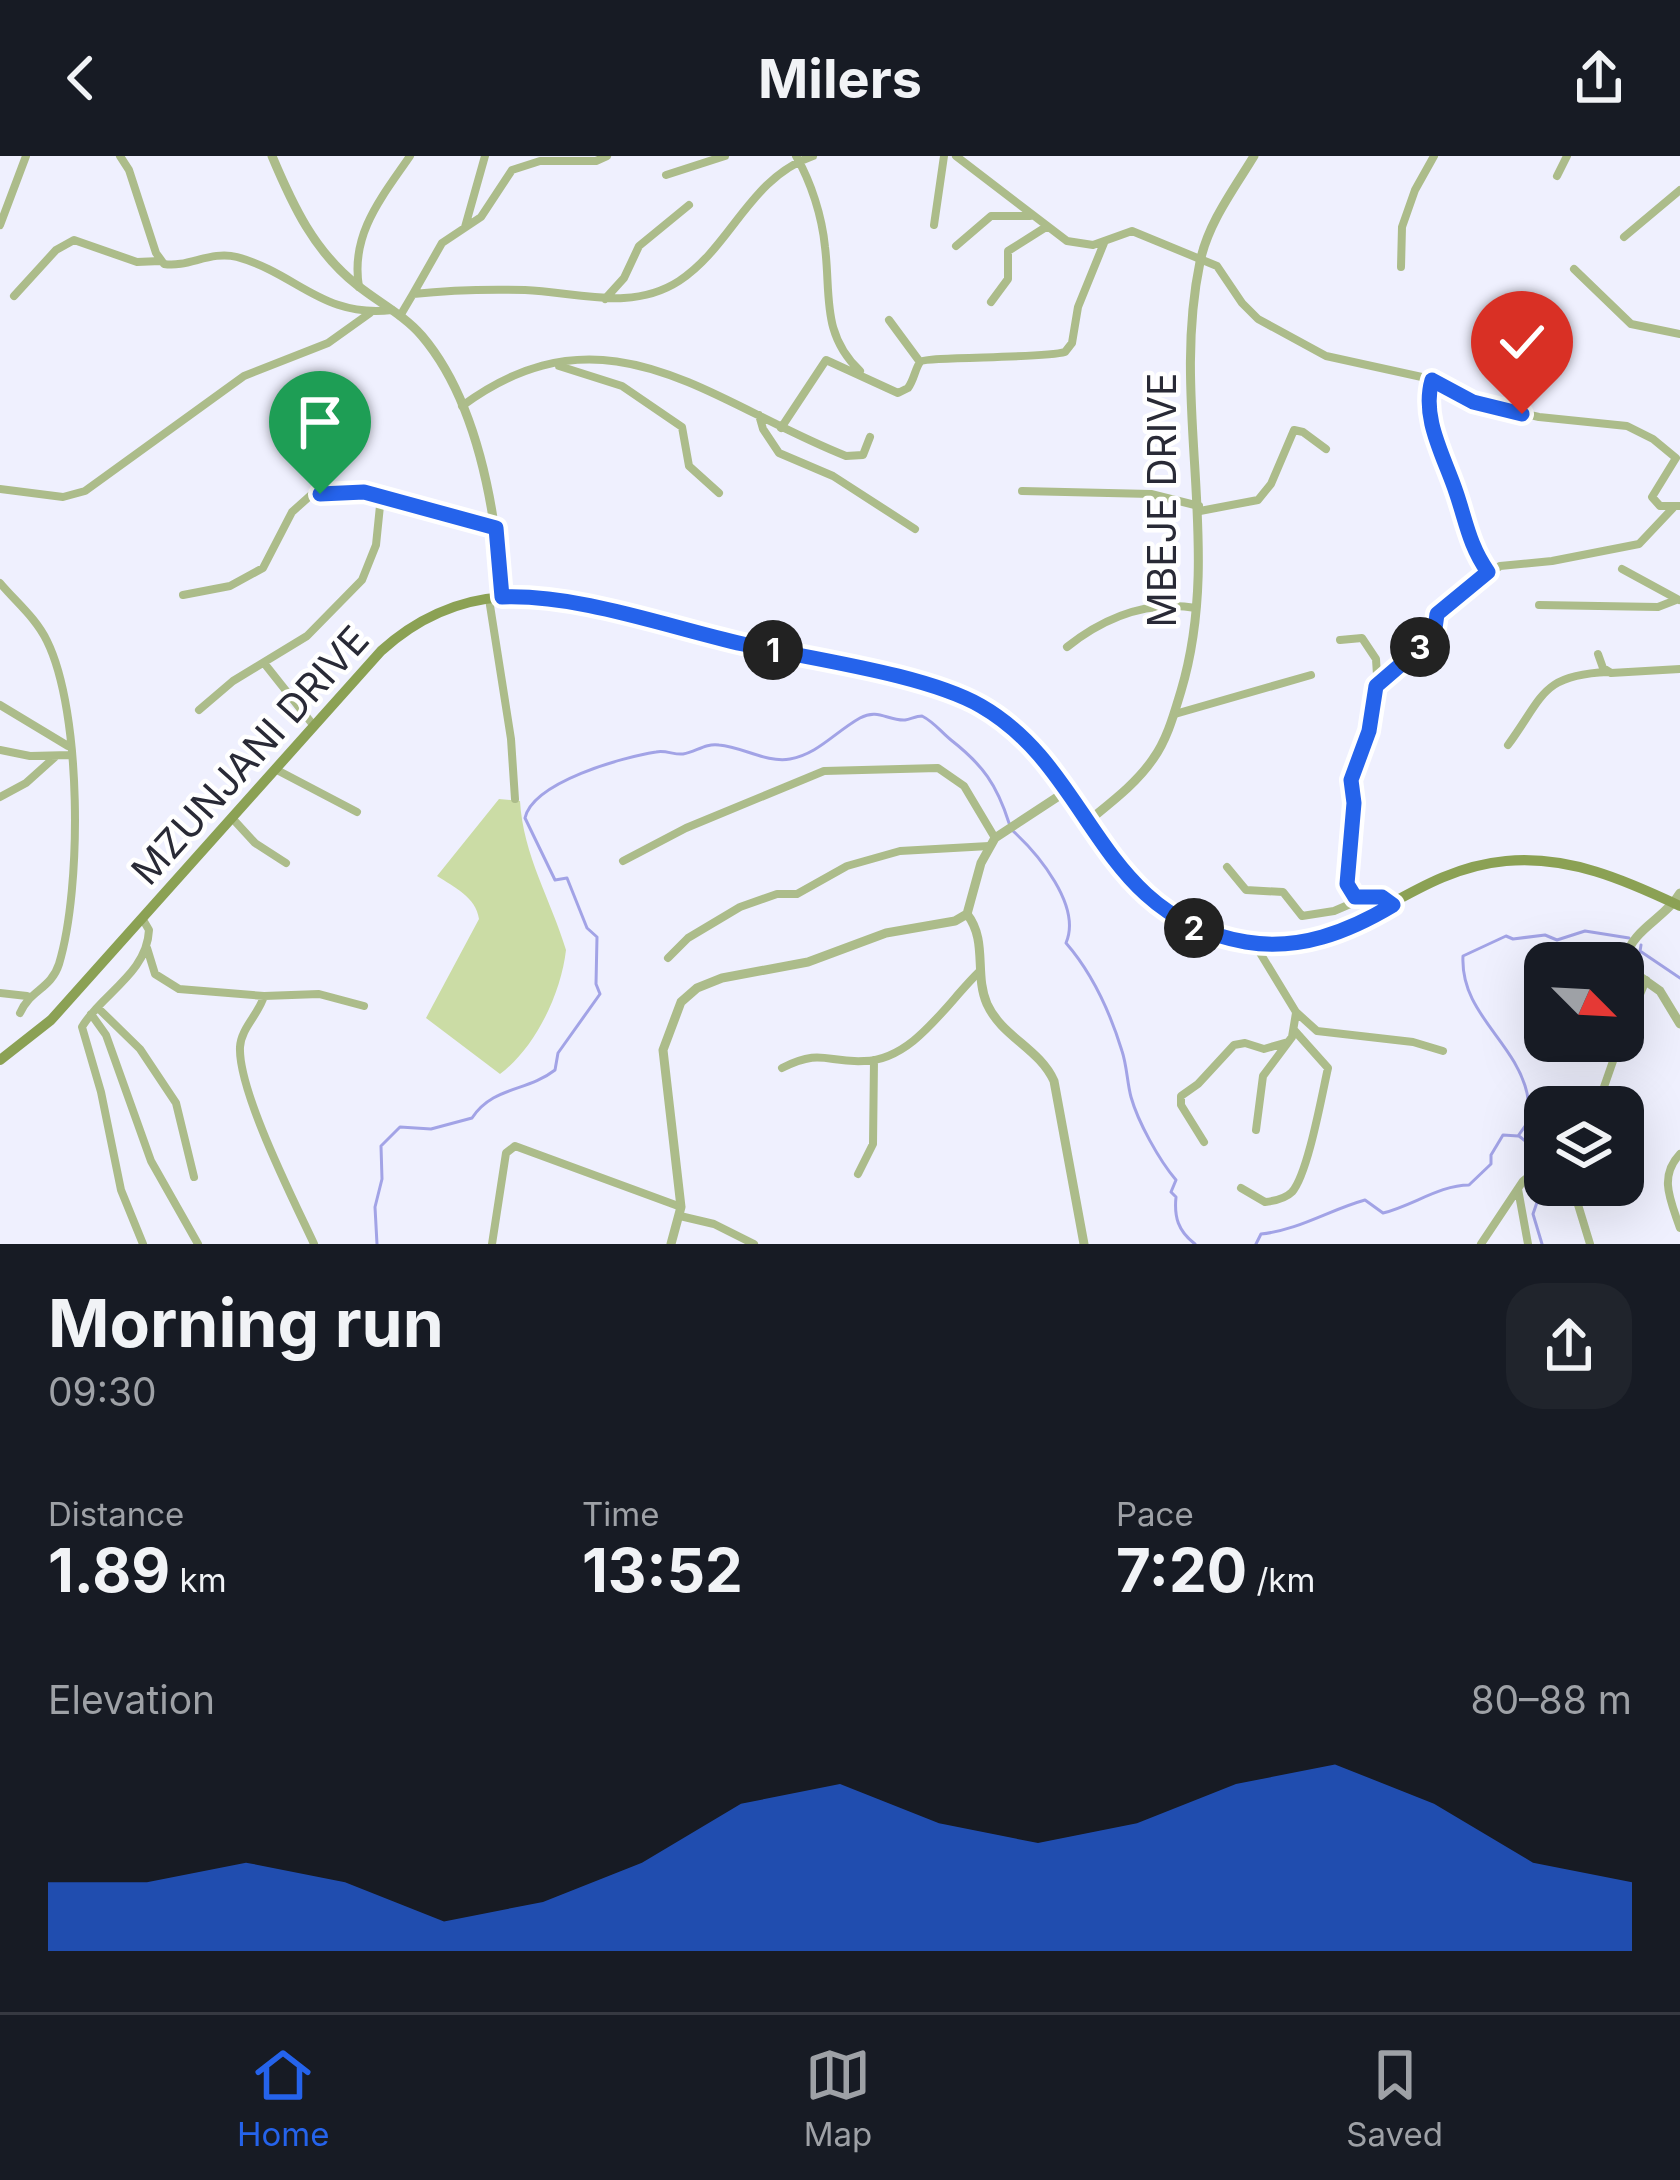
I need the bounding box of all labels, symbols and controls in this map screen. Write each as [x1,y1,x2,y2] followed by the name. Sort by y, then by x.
[48,45,114,111] icon: back
[1566,45,1632,111] icon: share
[758,46,922,111] text: Milers
[1471,291,1573,414] pin
[1489,309,1555,375] icon: check
[269,371,371,494] pin
[1138,373,1185,627] street label: MBEJE DRIVE
[287,389,353,455] icon: arrive
[121,616,378,894] street label: MZUNJANI DRIVE
[1390,617,1450,677] pin: 3
[743,620,803,680] pin: 1
[1409,627,1431,667] text: 3
[766,630,780,670] text: 1
[1164,898,1224,958] pin: 2
[1184,908,1204,948] text: 2
[1524,942,1644,1062] north arrow
[1524,942,1644,1206] map controls
[1524,1086,1644,1206] button: layers
[48,1283,444,1363] text: Morning run
[1506,1283,1632,1409] button: share
[48,1368,157,1415] text: 09:30
[48,1494,184,1534] text: Distance
[582,1494,659,1534] text: Time
[1116,1494,1194,1534] text: Pace
[48,1534,170,1606] text: 1.89
[582,1534,743,1606] text: 13:52
[1116,1534,1247,1606] text: 7:20
[170,1560,227,1600] text: km
[1247,1560,1315,1600] text: /km
[48,1676,215,1723] text: Elevation
[1470,1676,1632,1723] text: 80–88 m
[237,2042,330,2154] tab: Home
[804,2042,872,2154] tab: Map
[1346,2042,1443,2154] tab: Saved

